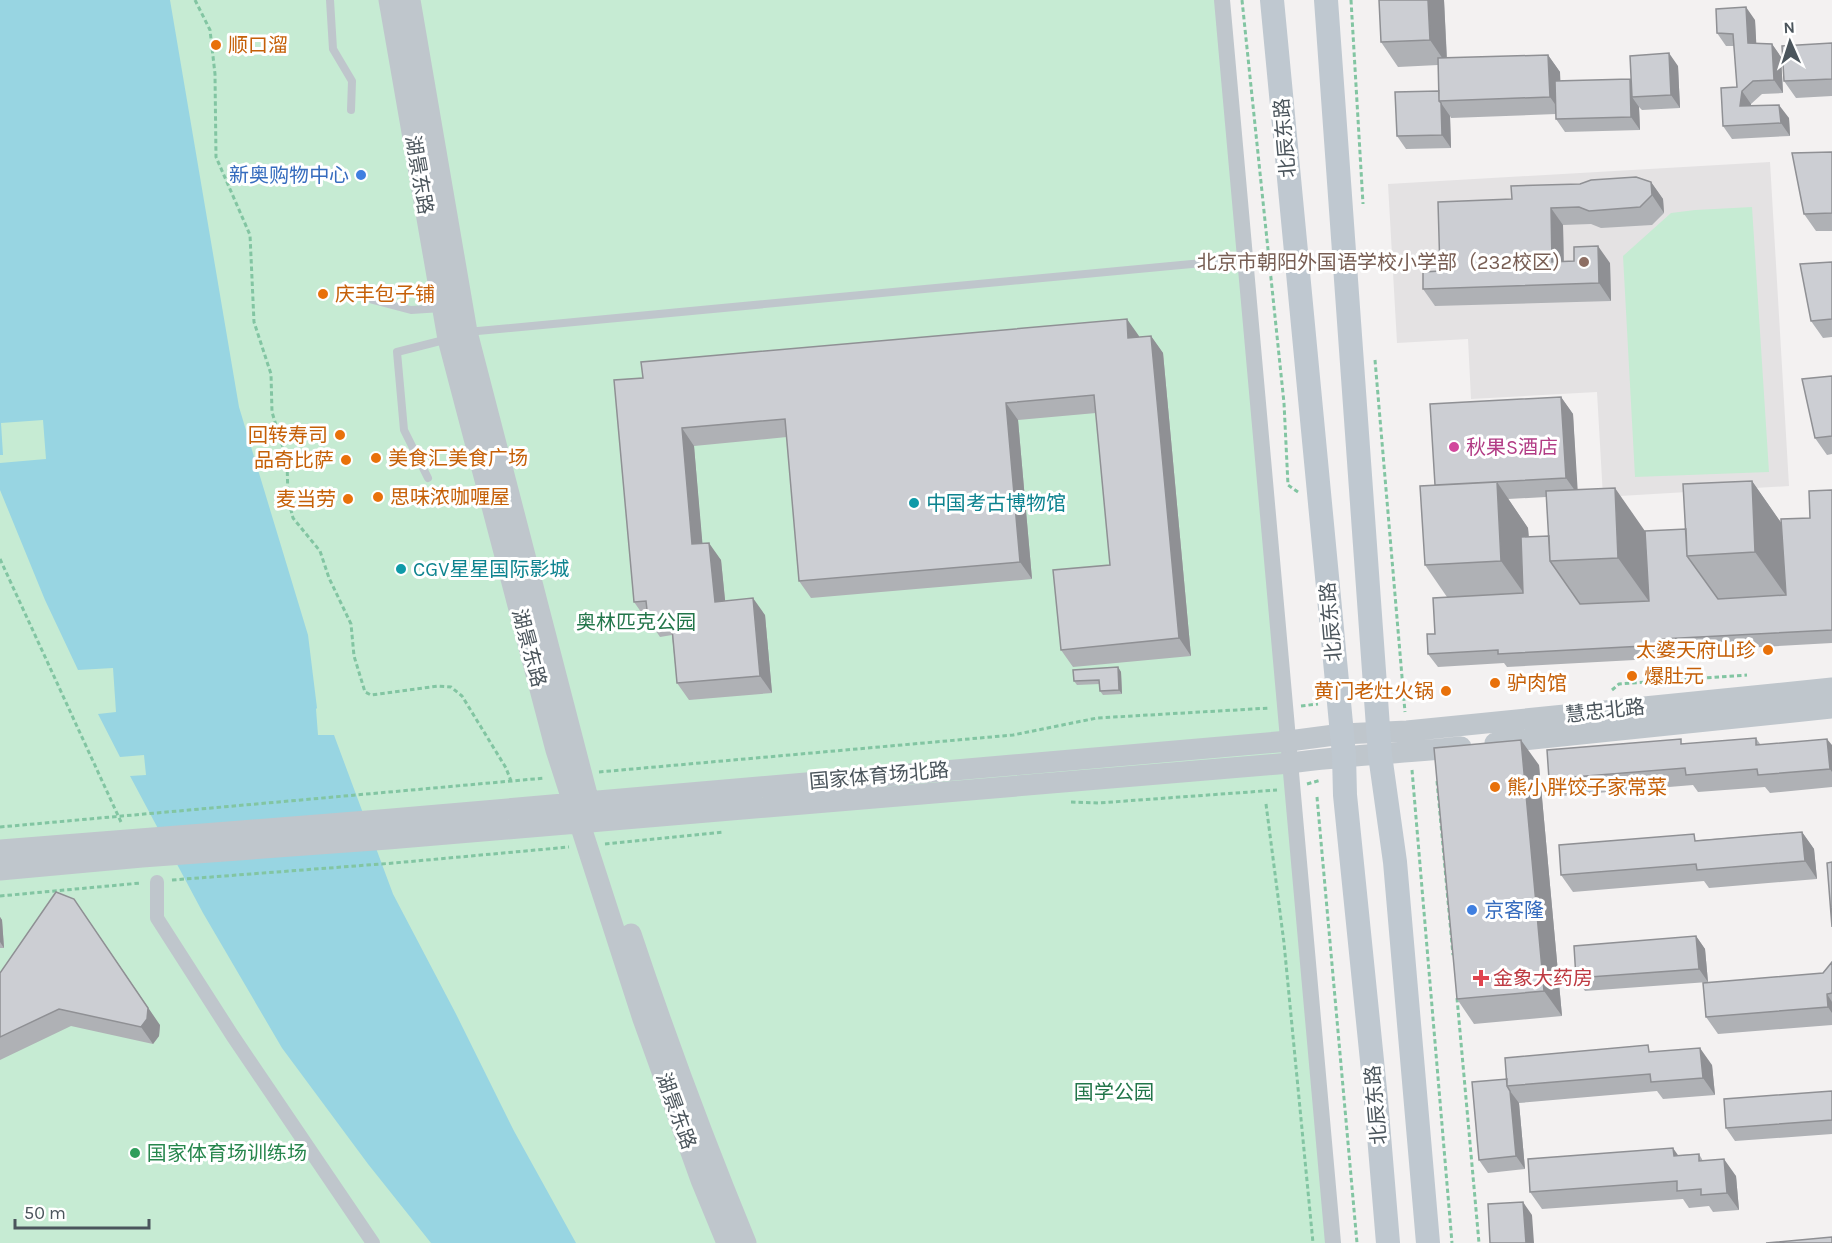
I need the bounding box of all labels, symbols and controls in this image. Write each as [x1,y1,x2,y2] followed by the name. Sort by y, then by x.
[1760,12,1820,72] north arrow
[1783,18,1795,37] text: N
[228,34,288,57] place label: 顺口溜
[209,38,223,52] marker: 顺口溜
[1270,97,1300,179] street label: 北辰东路
[401,134,437,216] street label: 湖景东路
[229,164,349,187] place label: 新奥购物中心
[354,168,368,182] marker: 新奥购物中心
[1197,251,1572,274] place label: 北京市朝阳外国语学校小学部（232校区）
[1577,255,1591,269] marker: 北京市朝阳外国语学校小学部（232校区）
[335,283,435,306] place label: 庆丰包子铺
[316,287,330,301] marker: 庆丰包子铺
[248,424,328,447] place label: 回转寿司
[333,428,347,442] marker: 回转寿司
[1466,436,1558,459] place label: 秋果S酒店
[1447,440,1461,454] marker: 秋果S酒店
[388,447,528,470] place label: 美食汇美食广场
[254,449,334,472] place label: 品奇比萨
[369,451,383,465] marker: 美食汇美食广场
[339,453,353,467] marker: 品奇比萨
[390,486,510,509] place label: 思味浓咖喱屋
[276,488,336,511] place label: 麦当劳
[371,490,385,504] marker: 思味浓咖喱屋
[341,492,355,506] marker: 麦当劳
[926,492,1066,515] place label: 中国考古博物馆
[907,496,921,510] marker: 中国考古博物馆
[413,558,569,581] place label: CGV星星国际影城
[394,562,408,576] marker: CGV星星国际影城
[1316,581,1346,663] street label: 北辰东路
[508,606,550,690] street label: 湖景东路
[576,611,696,634] park label: 奥林匹克公园
[1636,639,1756,662] place label: 太婆天府山珍
[1761,643,1775,657] marker: 太婆天府山珍
[1644,665,1704,688] place label: 爆肚元
[1625,669,1639,683] marker: 爆肚元
[1507,672,1567,695] place label: 驴肉馆
[1488,676,1502,690] marker: 驴肉馆
[1314,680,1434,703] place label: 黄门老灶火锅
[1439,684,1453,698] marker: 黄门老灶火锅
[1564,695,1646,727] street label: 慧忠北路
[808,758,950,794] street label: 国家体育场北路
[1507,776,1667,799] place label: 熊小胖饺子家常菜
[1488,780,1502,794] marker: 熊小胖饺子家常菜
[1484,899,1544,922] place label: 京客隆
[1465,903,1479,917] marker: 京客隆
[1493,967,1593,990] place label: 金象大药房
[1474,971,1488,985] marker: 金象大药房
[1361,1064,1391,1146] street label: 北辰东路
[652,1069,700,1153] street label: 湖景东路
[1074,1081,1154,1104] park label: 国学公园
[147,1142,307,1165] place label: 国家体育场训练场
[128,1146,142,1160] marker: 国家体育场训练场
[15,1192,148,1230] scale bar
[24,1202,66,1224] text: 50 m

